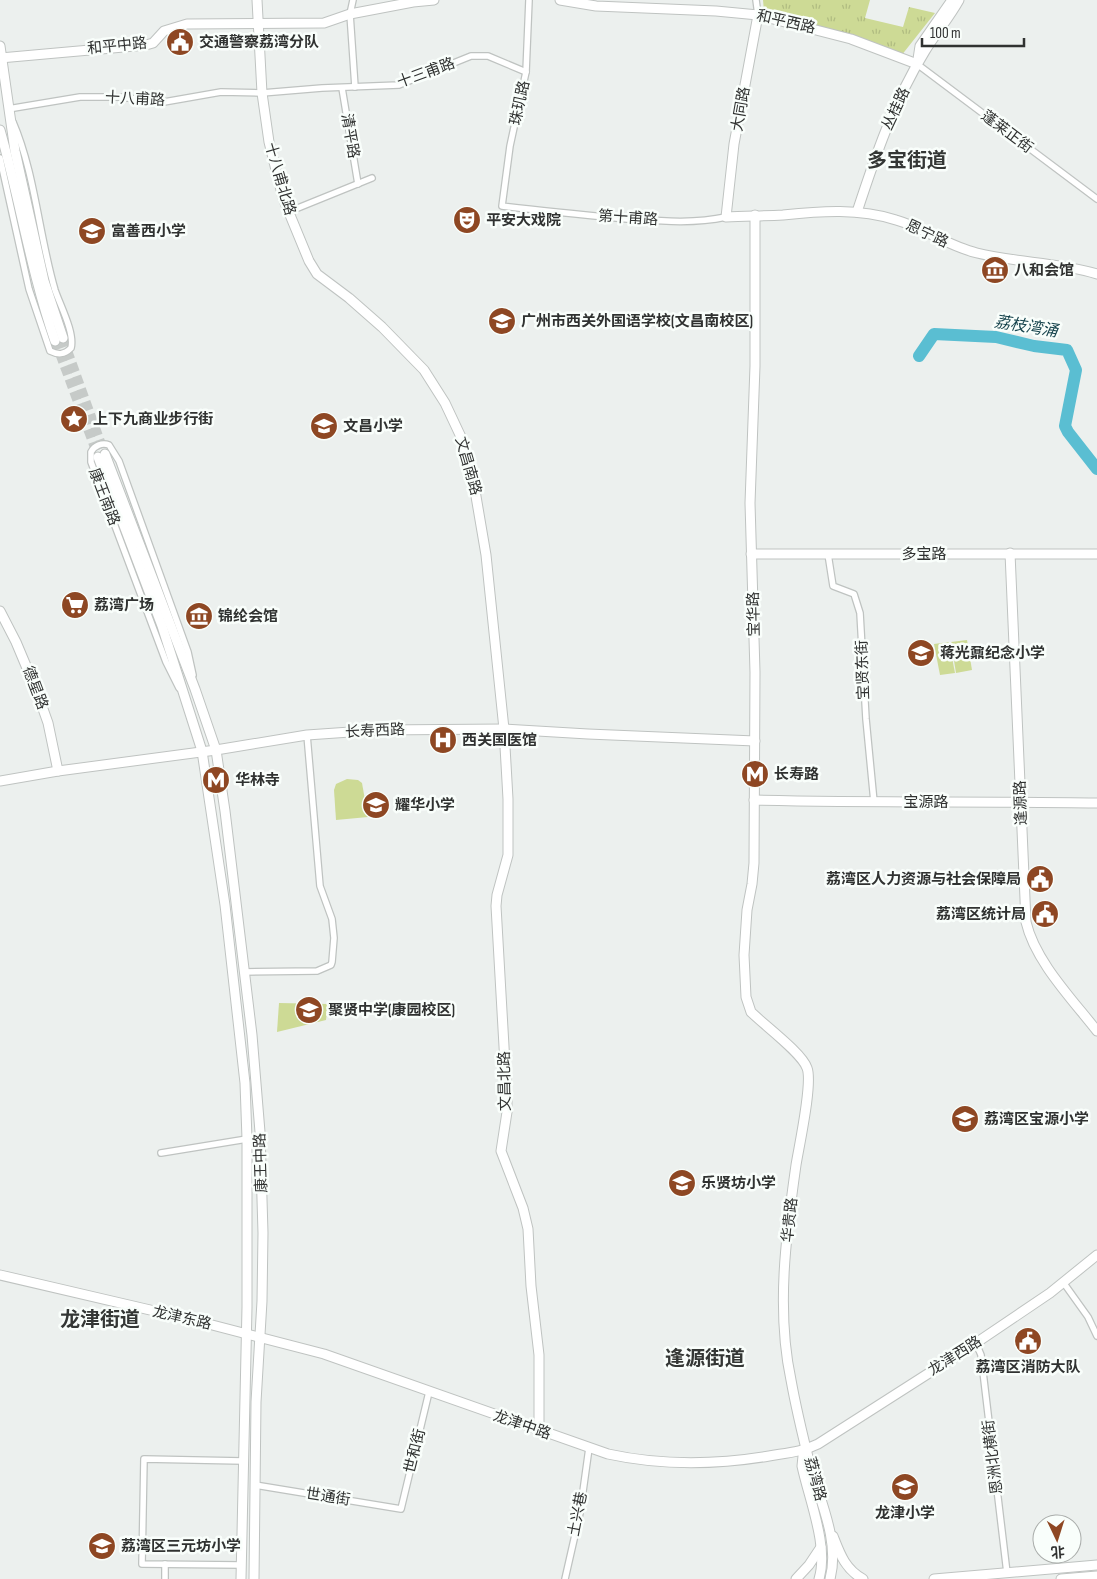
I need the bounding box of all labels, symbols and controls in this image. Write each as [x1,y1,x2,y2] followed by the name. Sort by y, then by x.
[755,6,817,38] street label: 和平西路
[922,15,1024,47] scale bar
[930,24,961,43] text: 100 m
[165,27,195,57] public building icon: 交通警察荔湾分队
[86,33,148,59] street label: 和平中路
[199,33,319,52] place label: 交通警察荔湾分队
[395,54,457,92] street label: 十三甫路
[506,79,534,127] street label: 珠玑路
[728,85,754,133] street label: 大同路
[878,85,914,133] street label: 丛桂路
[105,88,165,110] street label: 十八甫路
[977,106,1037,158] street label: 蓬莱正街
[337,112,363,160] street label: 清平路
[261,140,299,218] street label: 十八甫北路
[867,149,947,173] district label: 多宝街道
[452,205,482,235] theatre icon: 平安大戏院
[597,206,659,230] street label: 第十甫路
[486,211,561,230] place label: 平安大戏院
[77,216,107,246] school or university icon: 富善西小学
[903,216,951,252] street label: 恩宁路
[111,222,186,241] place label: 富善西小学
[980,255,1010,285] museum icon: 八和会馆
[1014,261,1074,280] place label: 八和会馆
[487,306,517,336] school or university icon: 广州市西关外国语学校(文昌南校区)
[521,312,753,331] place label: 广州市西关外国语学校(文昌南校区)
[993,313,1061,342] water label: 荔枝湾涌
[59,404,89,434] place icon: 上下九商业步行街
[93,410,213,429] place label: 上下九商业步行街
[309,411,339,441] school or university icon: 文昌小学
[343,417,403,436] place label: 文昌小学
[451,435,485,497] street label: 文昌南路
[84,466,124,528] street label: 康王南路
[901,545,947,564] street label: 多宝路
[60,590,90,620] supermarket icon: 荔湾广场
[744,591,764,637] street label: 宝华路
[94,596,154,615] place label: 荔湾广场
[184,601,214,631] museum icon: 锦纶会馆
[218,607,278,626] place label: 锦纶会馆
[906,638,936,668] school or university icon: 蒋光鼐纪念小学
[852,640,874,700] street label: 宝贤东街
[940,644,1045,663] place label: 蒋光鼐纪念小学
[18,664,52,712] street label: 德星路
[345,720,405,742] street label: 长寿西路
[428,725,458,755] hospital icon: 西关国医馆
[462,731,537,750] place label: 西关国医馆
[740,759,770,789] metro station icon: 长寿路
[201,765,231,795] metro station icon: 华林寺
[774,765,819,784] place label: 长寿路
[235,771,280,790] place label: 华林寺
[1011,780,1031,826] street label: 逢源路
[361,790,391,820] school or university icon: 耀华小学
[903,793,949,812] street label: 宝源路
[395,796,455,815] place label: 耀华小学
[1025,864,1055,894] public building icon: 荔湾区人力资源与社会保障局
[826,870,1021,889] place label: 荔湾区人力资源与社会保障局
[1030,899,1060,929] public building icon: 荔湾区统计局
[936,905,1026,924] place label: 荔湾区统计局
[294,995,324,1025] school or university icon: 聚贤中学(康园校区)
[328,1001,455,1020] place label: 聚贤中学(康园校区)
[495,1051,515,1111] street label: 文昌北路
[950,1104,980,1134] school or university icon: 荔湾区宝源小学
[984,1110,1089,1129] place label: 荔湾区宝源小学
[250,1133,272,1193] street label: 康王中路
[667,1168,697,1198] school or university icon: 乐贤坊小学
[701,1174,776,1193] place label: 乐贤坊小学
[778,1197,802,1243] street label: 华贵路
[151,1302,213,1334] street label: 龙津东路
[60,1308,140,1332] district label: 龙津街道
[1013,1326,1043,1356] public building icon: 荔湾区消防大队
[925,1332,985,1380] street label: 龙津西路
[665,1347,745,1371] district label: 逢源街道
[975,1358,1081,1377] place label: 荔湾区消防大队
[491,1406,553,1444] street label: 龙津中路
[979,1419,1007,1495] street label: 恩洲北横街
[400,1427,430,1475] street label: 世和街
[800,1455,830,1503] street label: 荔湾路
[890,1472,920,1502] school or university icon: 龙津小学
[304,1484,352,1510] street label: 世通街
[564,1490,592,1538] street label: 土兴巷
[875,1504,935,1523] place label: 龙津小学
[1032,1514,1082,1564] north arrow
[87,1531,117,1561] school or university icon: 荔湾区三元坊小学
[121,1537,241,1556] place label: 荔湾区三元坊小学
[1050,1543,1065,1560] text: 北

